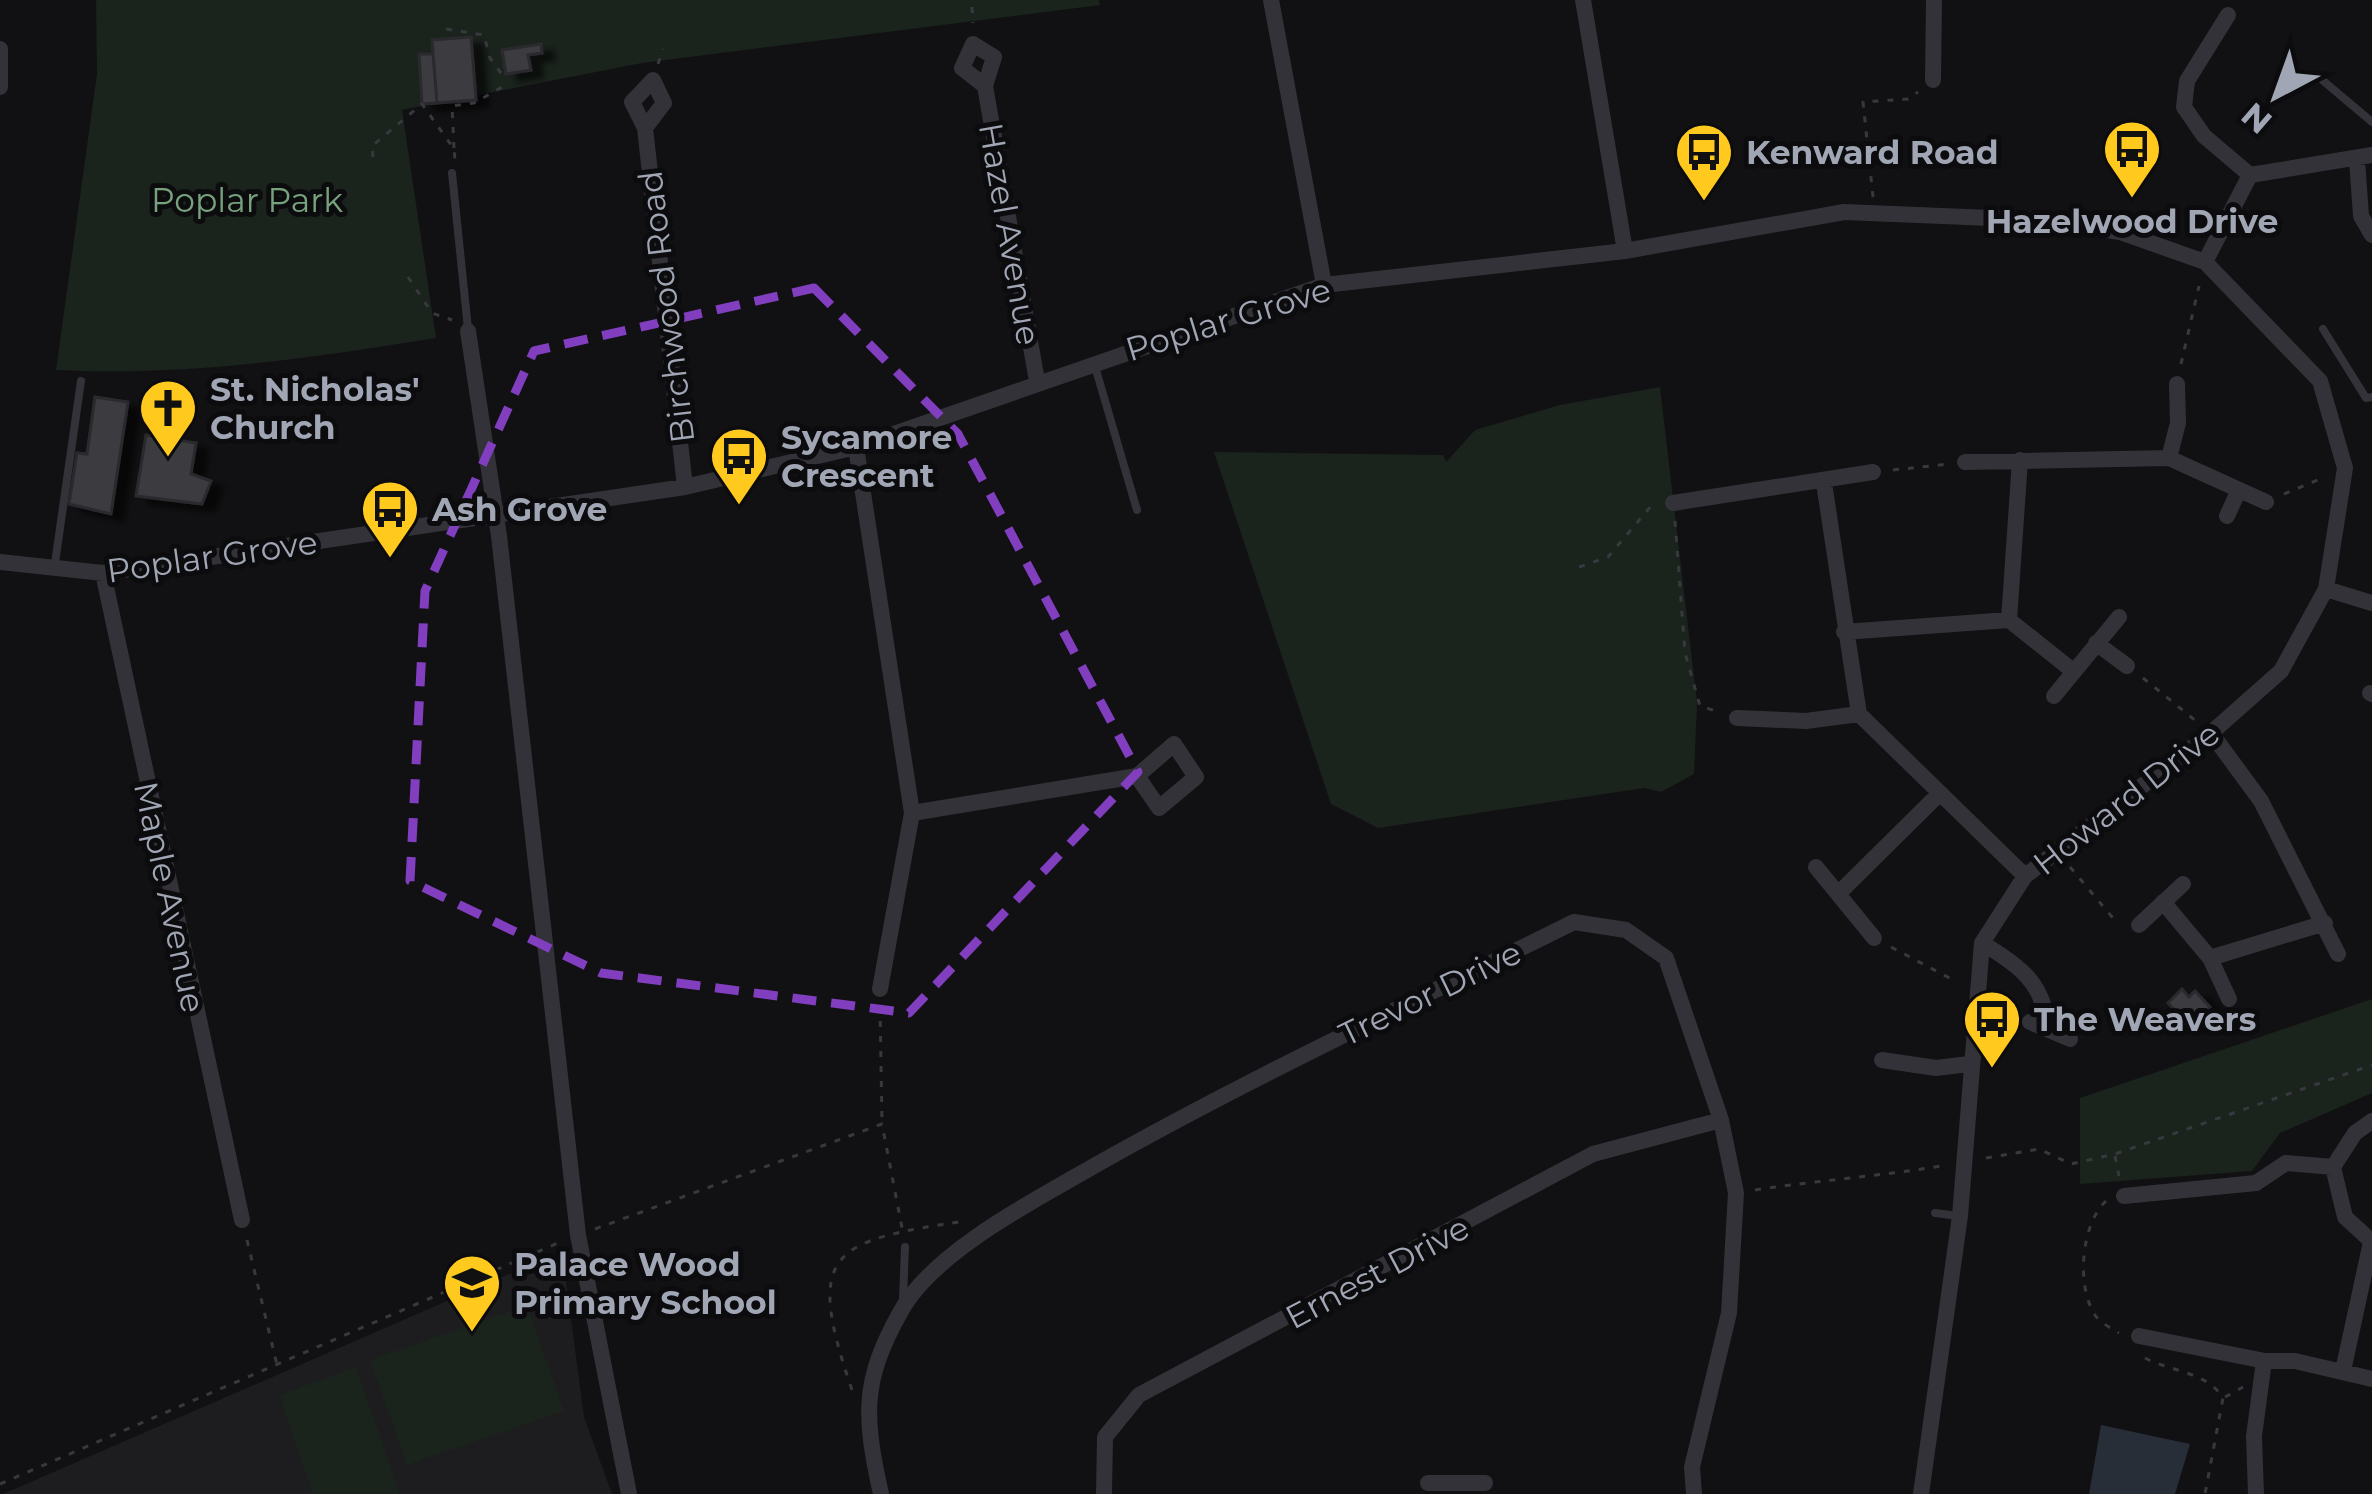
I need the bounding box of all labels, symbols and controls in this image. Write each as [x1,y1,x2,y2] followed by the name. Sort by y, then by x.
[2216,36,2336,156] north arrow
[2233,95,2280,142] text: N
[2101,118,2163,200] bus stop icon: Hazelwood Drive
[971,120,1049,348] street label: Hazel Avenue
[1673,121,1735,203] bus stop icon: Kenward Road
[1746,132,1999,172] place label: Kenward Road
[629,169,703,445] street label: Birchwood Road
[151,180,343,220] park label: Poplar Park
[1986,201,2278,241] place label: Hazelwood Drive
[1121,269,1335,369] street label: Poplar Grove
[210,369,420,447] place label: St. Nicholas' Church
[137,377,199,459] church icon: St. Nicholas' Church
[781,417,952,495] place label: Sycamore Crescent
[708,425,770,507] bus stop icon: Sycamore Crescent
[359,478,421,560] bus stop icon: Ash Grove
[431,489,607,529] place label: Ash Grove
[104,521,320,591] street label: Poplar Grove
[2025,713,2227,883] street label: Howard Drive
[126,778,214,1016] street label: Maple Avenue
[1333,932,1527,1054] street label: Trevor Drive
[1961,988,2023,1070] bus stop icon: The Weavers
[2034,999,2256,1039] place label: The Weavers
[1278,1207,1476,1337] street label: Ernest Drive
[514,1244,777,1322] place label: Palace Wood Primary School
[441,1252,503,1334] school or university icon: Palace Wood Primary School

